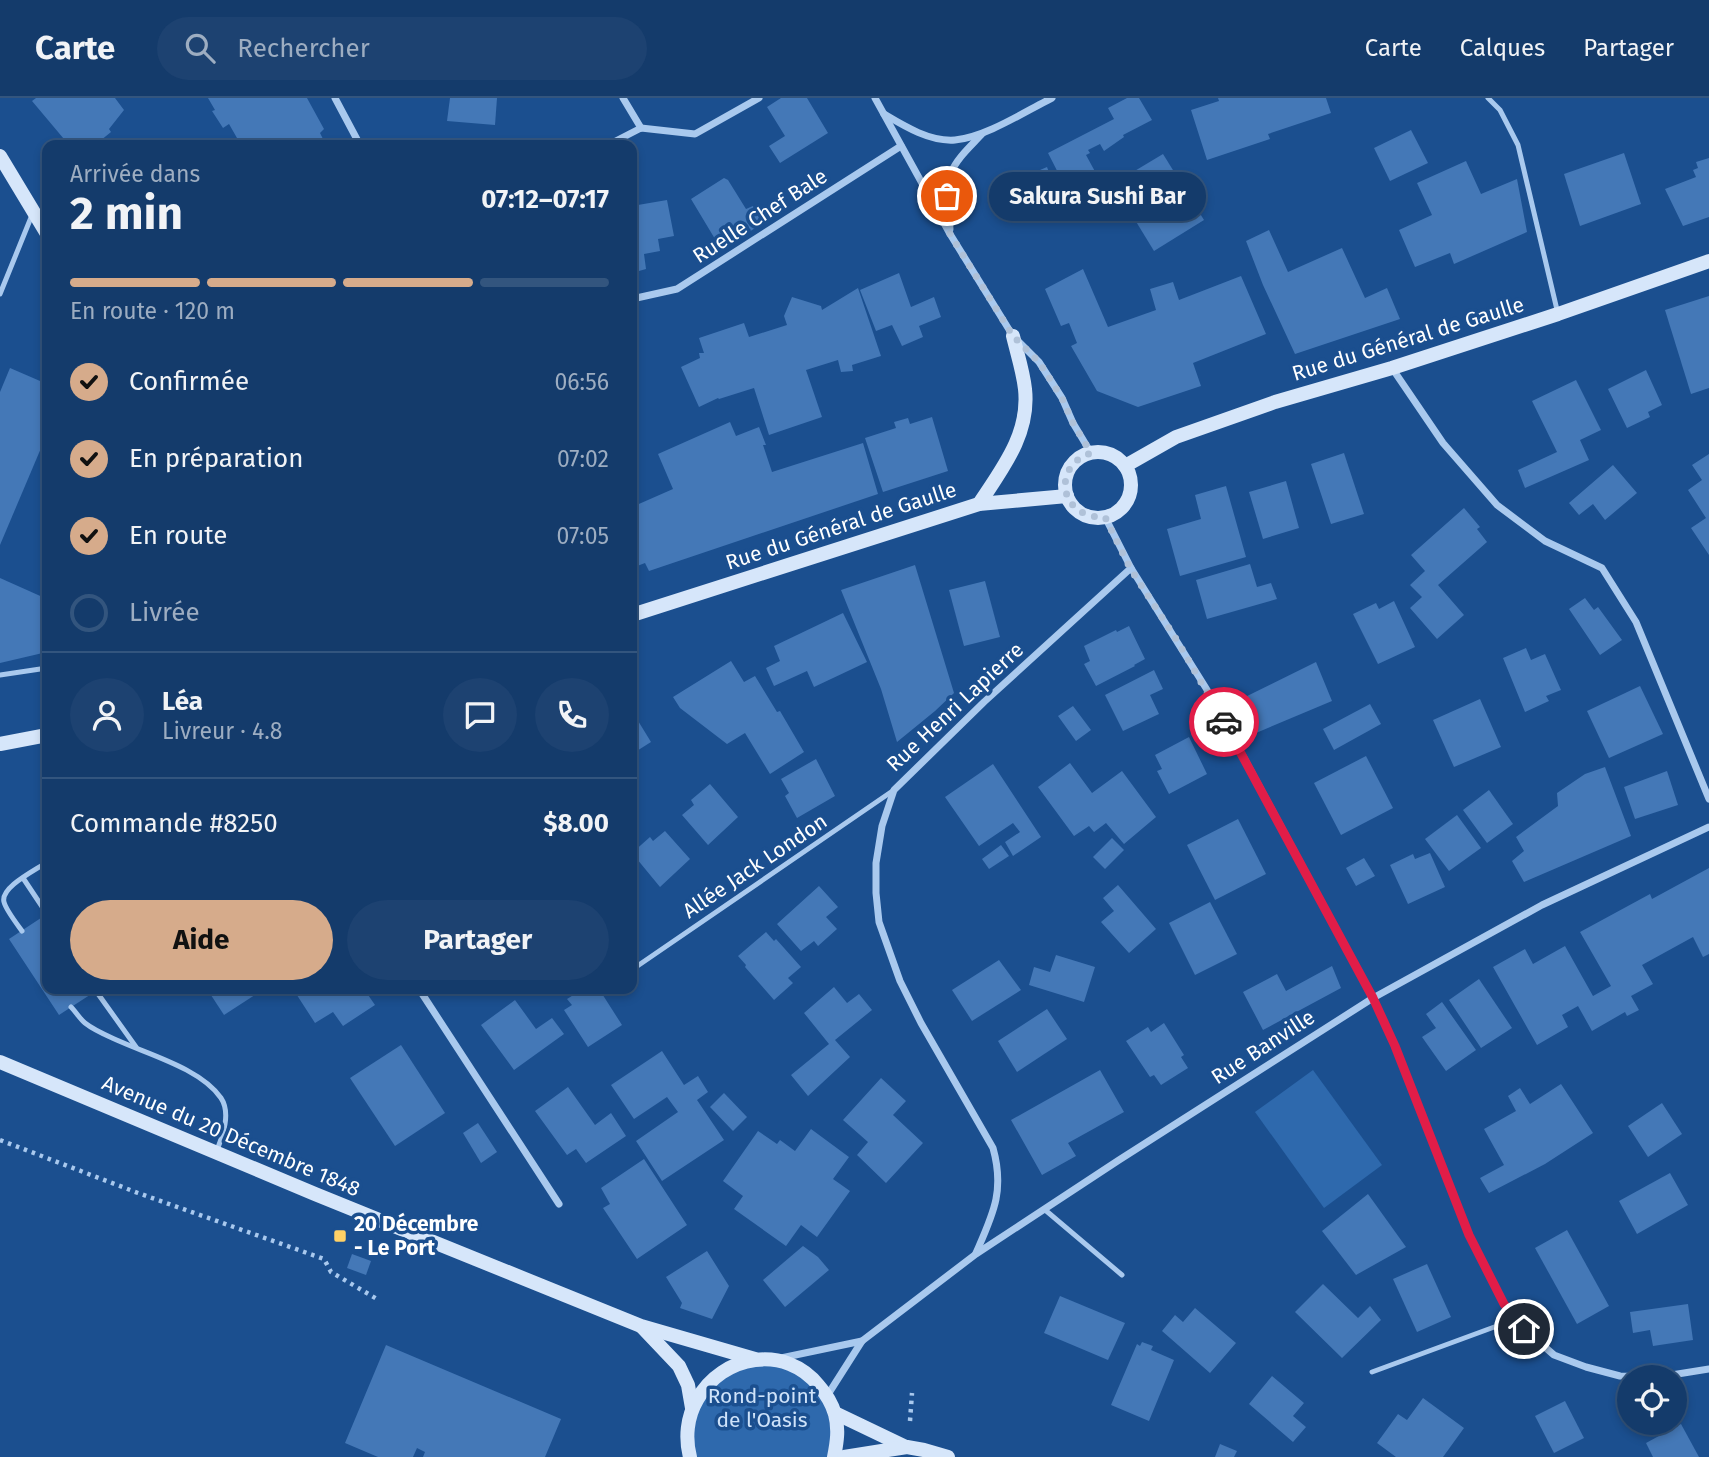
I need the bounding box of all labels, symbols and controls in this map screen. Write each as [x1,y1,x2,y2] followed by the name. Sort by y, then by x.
[157,17,647,80] search box
[35,28,115,68] text: Carte
[181,29,219,67] icon: search
[237,33,370,64] text: Rechercher
[1365,34,1422,62] text: Carte
[1460,34,1545,62] text: Calques
[1583,34,1674,62] text: Partager
[70,160,200,188] text: Arrivée dans
[688,163,832,269] street label: Ruelle Chef Bale
[917,166,977,226] pin
[989,172,1206,220] callout: Sakura Sushi Bar
[928,177,966,215] icon: bag
[1009,182,1186,210] text: Sakura Sushi Bar
[481,184,609,215] text: 07:12–07:17
[70,186,183,241] text: 2 min
[1289,291,1527,387] street label: Rue du Général de Gaulle
[70,297,235,325] text: En route · 120 m
[70,363,108,401] icon: check
[129,366,249,397] text: Confirmée
[555,368,609,396] text: 06:56
[70,440,108,478] icon: check
[129,443,303,474] text: En préparation
[557,445,609,473] text: 07:02
[722,476,960,576] street label: Rue du Général de Gaulle
[70,517,108,555] icon: check
[129,520,228,551] text: En route
[557,522,609,550] text: 07:05
[129,597,200,628] text: Livrée
[881,637,1029,777] street label: Rue Henri Lapierre
[70,678,144,752] button: person
[443,678,517,752] button: chat
[535,678,609,752] button: phone
[162,686,203,717] text: Léa
[1189,687,1259,757] courier
[1205,703,1243,741] icon: car
[162,717,282,745] text: Livreur · 4.8
[70,808,278,839] text: Commande #8250
[543,808,609,839] text: $8.00
[678,808,832,924] street label: Allée Jack London
[70,900,333,980] button: Aide
[347,900,609,980] button: Partager
[1206,1004,1320,1090] street label: Rue Banville
[98,1070,364,1202] street label: Avenue du 20 Décembre 1848
[354,1211,479,1261] place label: 20 Décembre - Le Port
[332,1228,348,1244] marker: 20 Décembre - Le Port
[1494,1299,1554,1359] pin
[1505,1310,1543,1348] icon: home
[1617,1365,1687,1435] map controls
[1617,1365,1687,1435] button: locate
[708,1383,817,1433] park label: Rond-point de l'Oasis

